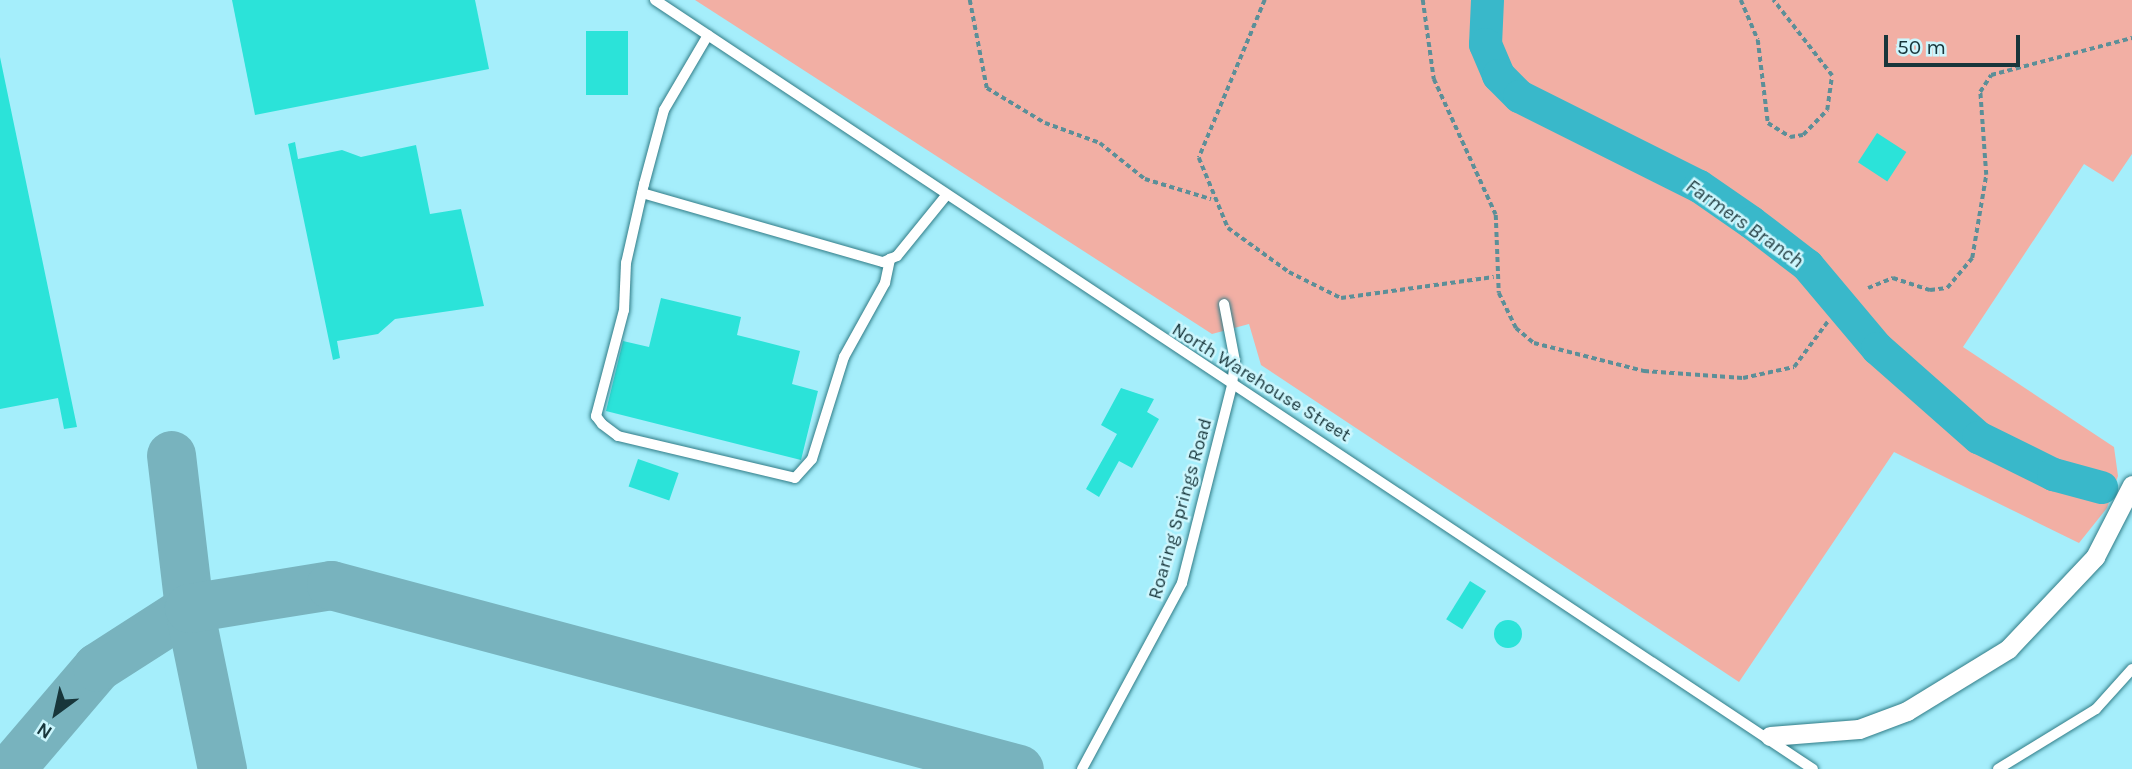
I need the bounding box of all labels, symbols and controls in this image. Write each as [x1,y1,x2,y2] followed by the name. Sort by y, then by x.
[1887,21,2024,65] scale bar
[1897,35,1946,59] text: 50 m
[1681,173,1809,273] water label: Farmers Branch
[1167,319,1355,447] street label: North Warehouse Street
[1144,416,1218,602] street label: Roaring Springs Road
[21,678,91,748] north arrow
[33,718,56,744] text: N

